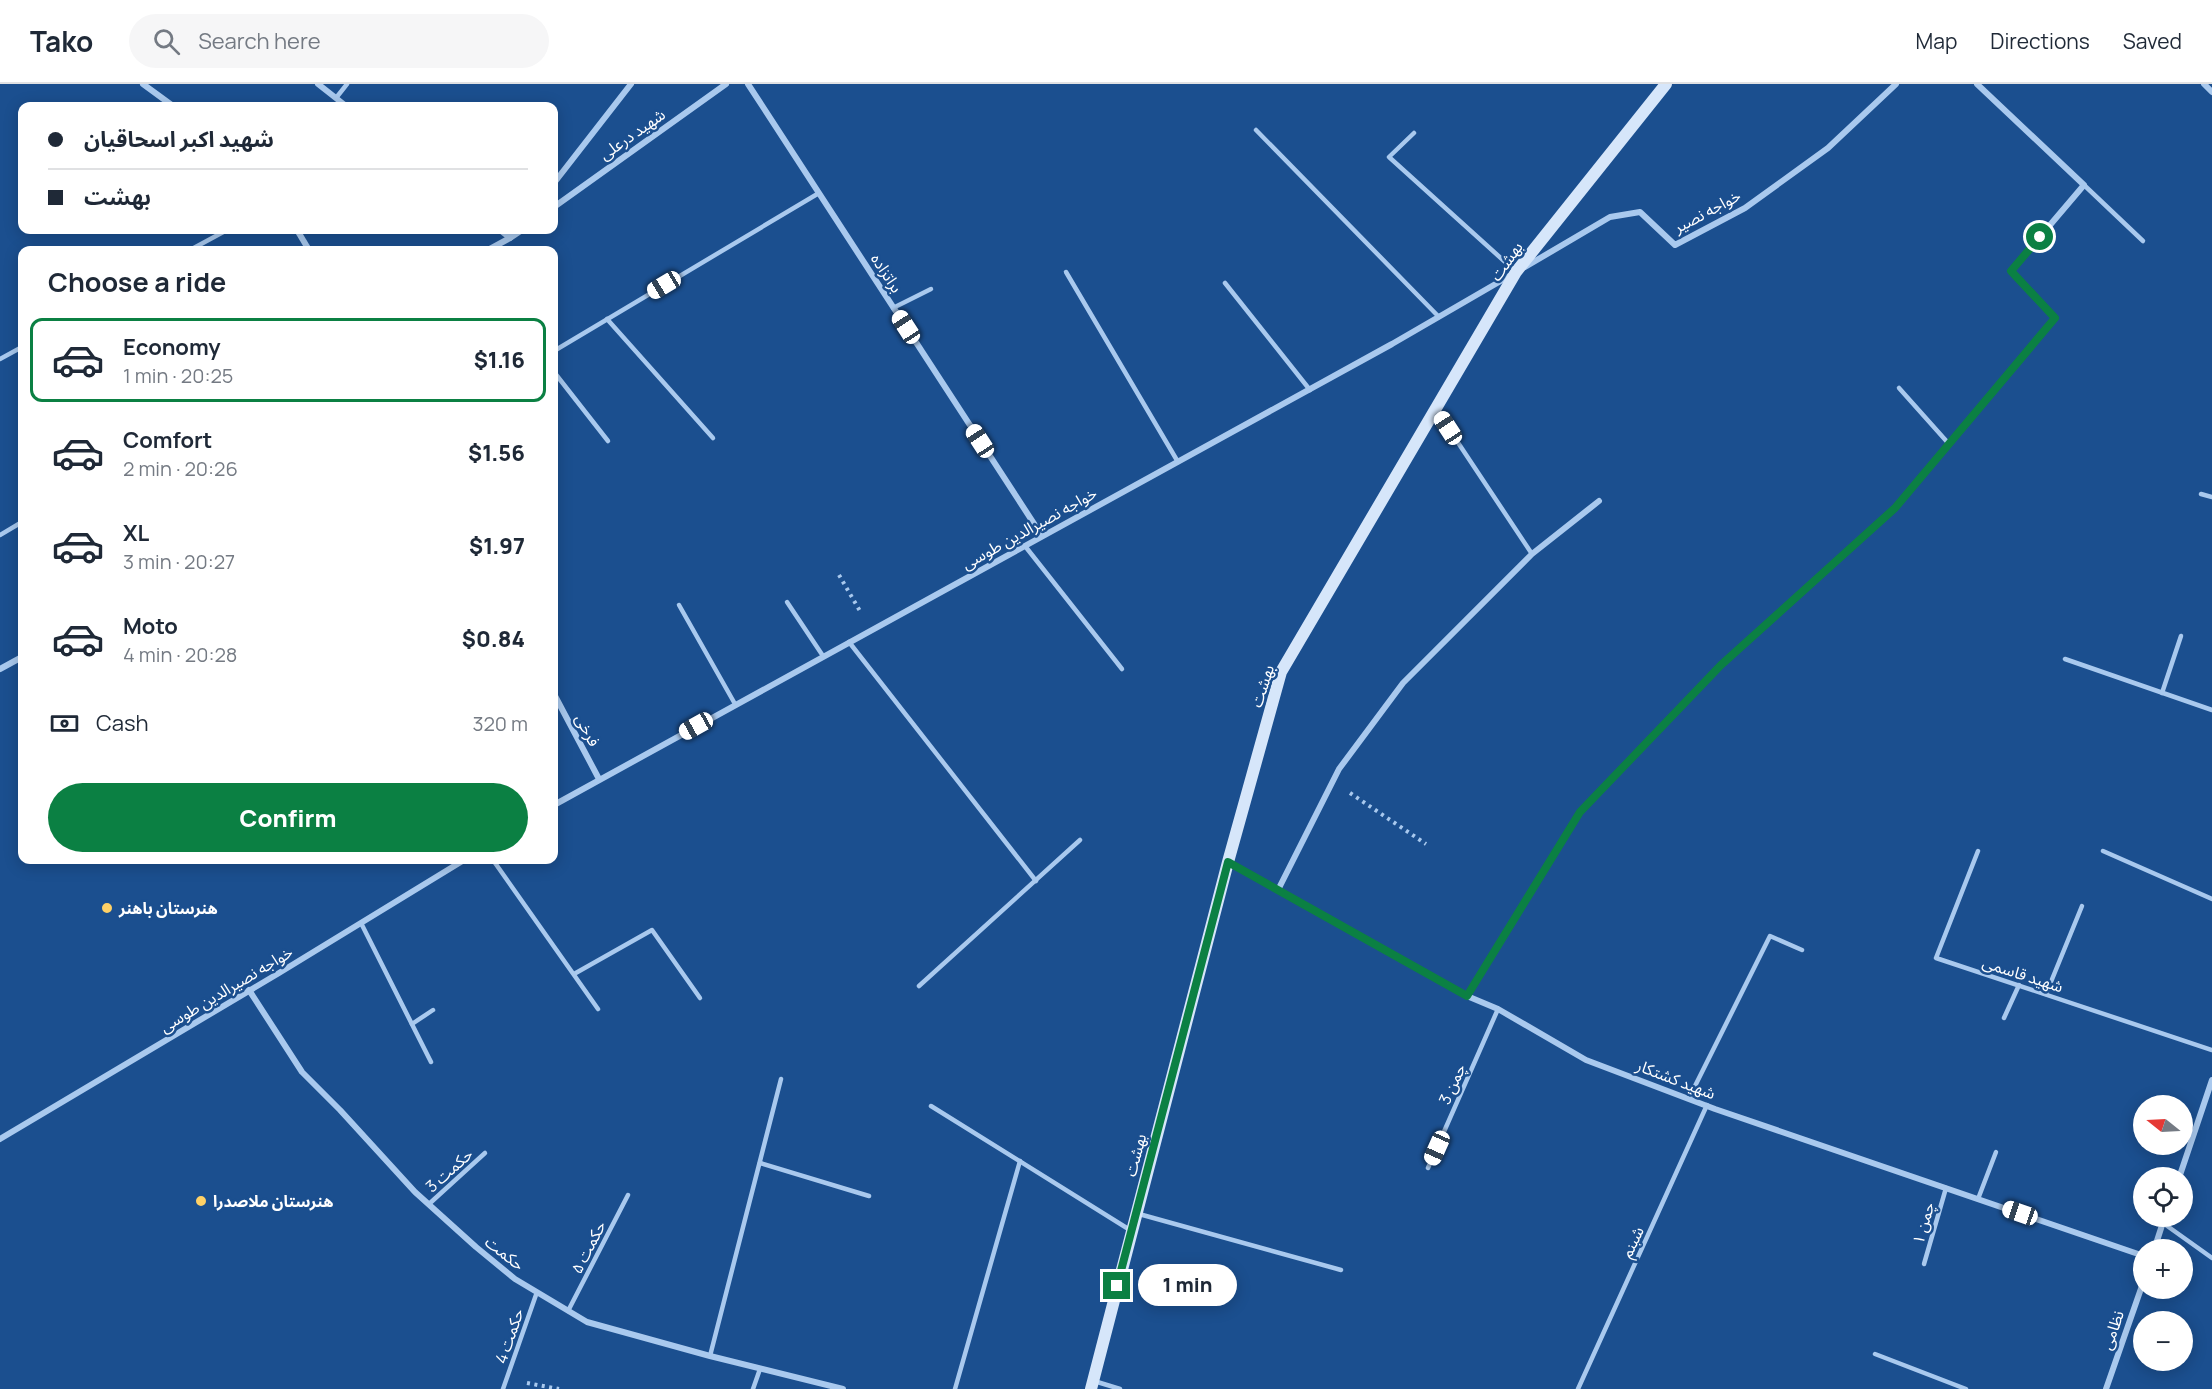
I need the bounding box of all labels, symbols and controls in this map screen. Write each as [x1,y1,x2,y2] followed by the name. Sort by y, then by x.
[129,14,549,68] search box
[30,22,93,60] text: Tako
[150,25,183,58] icon: search
[198,26,321,56] text: Search here
[1916,27,1957,55] text: Map
[1990,27,2090,55] text: Directions
[2123,27,2182,55] text: Saved
[595,103,669,165] street label: شهید درعلی
[84,124,274,154] text: شهید اکبر اسحاقیان
[84,182,151,212] text: بهشت
[1669,184,1744,238] street label: خواجه نصیر
[2026,223,2053,250] route start
[1485,237,1527,285] street label: بهشت
[866,249,908,297] street label: براتزاده
[48,263,226,300] text: Choose a ride
[644,268,684,302] car
[889,307,923,347] car
[123,332,221,362] text: Economy
[51,333,105,387] icon: car
[474,345,525,375] text: $1.16
[123,362,233,389] text: 1 min · 20:25
[1431,408,1465,448] car
[963,421,997,461] car
[123,425,212,455] text: Comfort
[51,426,105,480] icon: car
[468,438,525,468] text: $1.56
[123,455,238,482] text: 2 min · 20:26
[957,482,1101,574] street label: خواجه نصیرالدین طوسی
[123,518,149,548] text: XL
[51,519,105,573] icon: car
[469,531,525,561] text: $1.97
[123,548,235,575] text: 3 min · 20:27
[123,611,178,641] text: Moto
[51,612,105,666] icon: car
[462,624,525,654] text: $0.84
[123,641,237,668] text: 4 min · 20:28
[1245,662,1279,710] street label: بهشت
[48,707,81,740] icon: cash
[96,708,149,738] text: Cash
[676,709,716,743] car
[472,710,528,737] text: 320 m
[570,710,606,750] street label: فرخی
[48,783,528,852] button: Confirm
[118,897,218,919] place label: هنرستان باهنر
[100,901,114,915] marker: هنرستان باهنر
[155,941,297,1037] street label: خواجه نصیرالدین طوسی
[1980,951,2066,997] street label: شهید قاسمی
[1632,1053,1719,1104] street label: شهید کشتکار
[1433,1060,1471,1108] street label: چمن 3
[2133,1095,2193,1155] north arrow
[2133,1095,2193,1371] map controls
[1421,1128,1453,1168] car
[1119,1131,1151,1179] street label: بهشت
[421,1143,477,1197] street label: حکمت 3
[2133,1167,2193,1227] button: locate
[213,1190,333,1212] place label: هنرستان ملاصدرا
[194,1194,208,1208] marker: هنرستان ملاصدرا
[1907,1199,1940,1247] street label: چمن ۱
[2000,1199,2040,1227] car
[565,1217,611,1277] street label: حکمت ۵
[1615,1223,1651,1262] street label: شبنم
[481,1231,529,1275] street label: حکمت
[2133,1239,2193,1299] button: +
[1138,1265,1237,1307] callout: 1 min
[1162,1271,1213,1298] text: 1 min
[1103,1272,1130,1299] route end
[489,1306,529,1366] street label: حکمت 4
[2095,1307,2129,1353] street label: نظامی
[2133,1311,2193,1371] button: −

